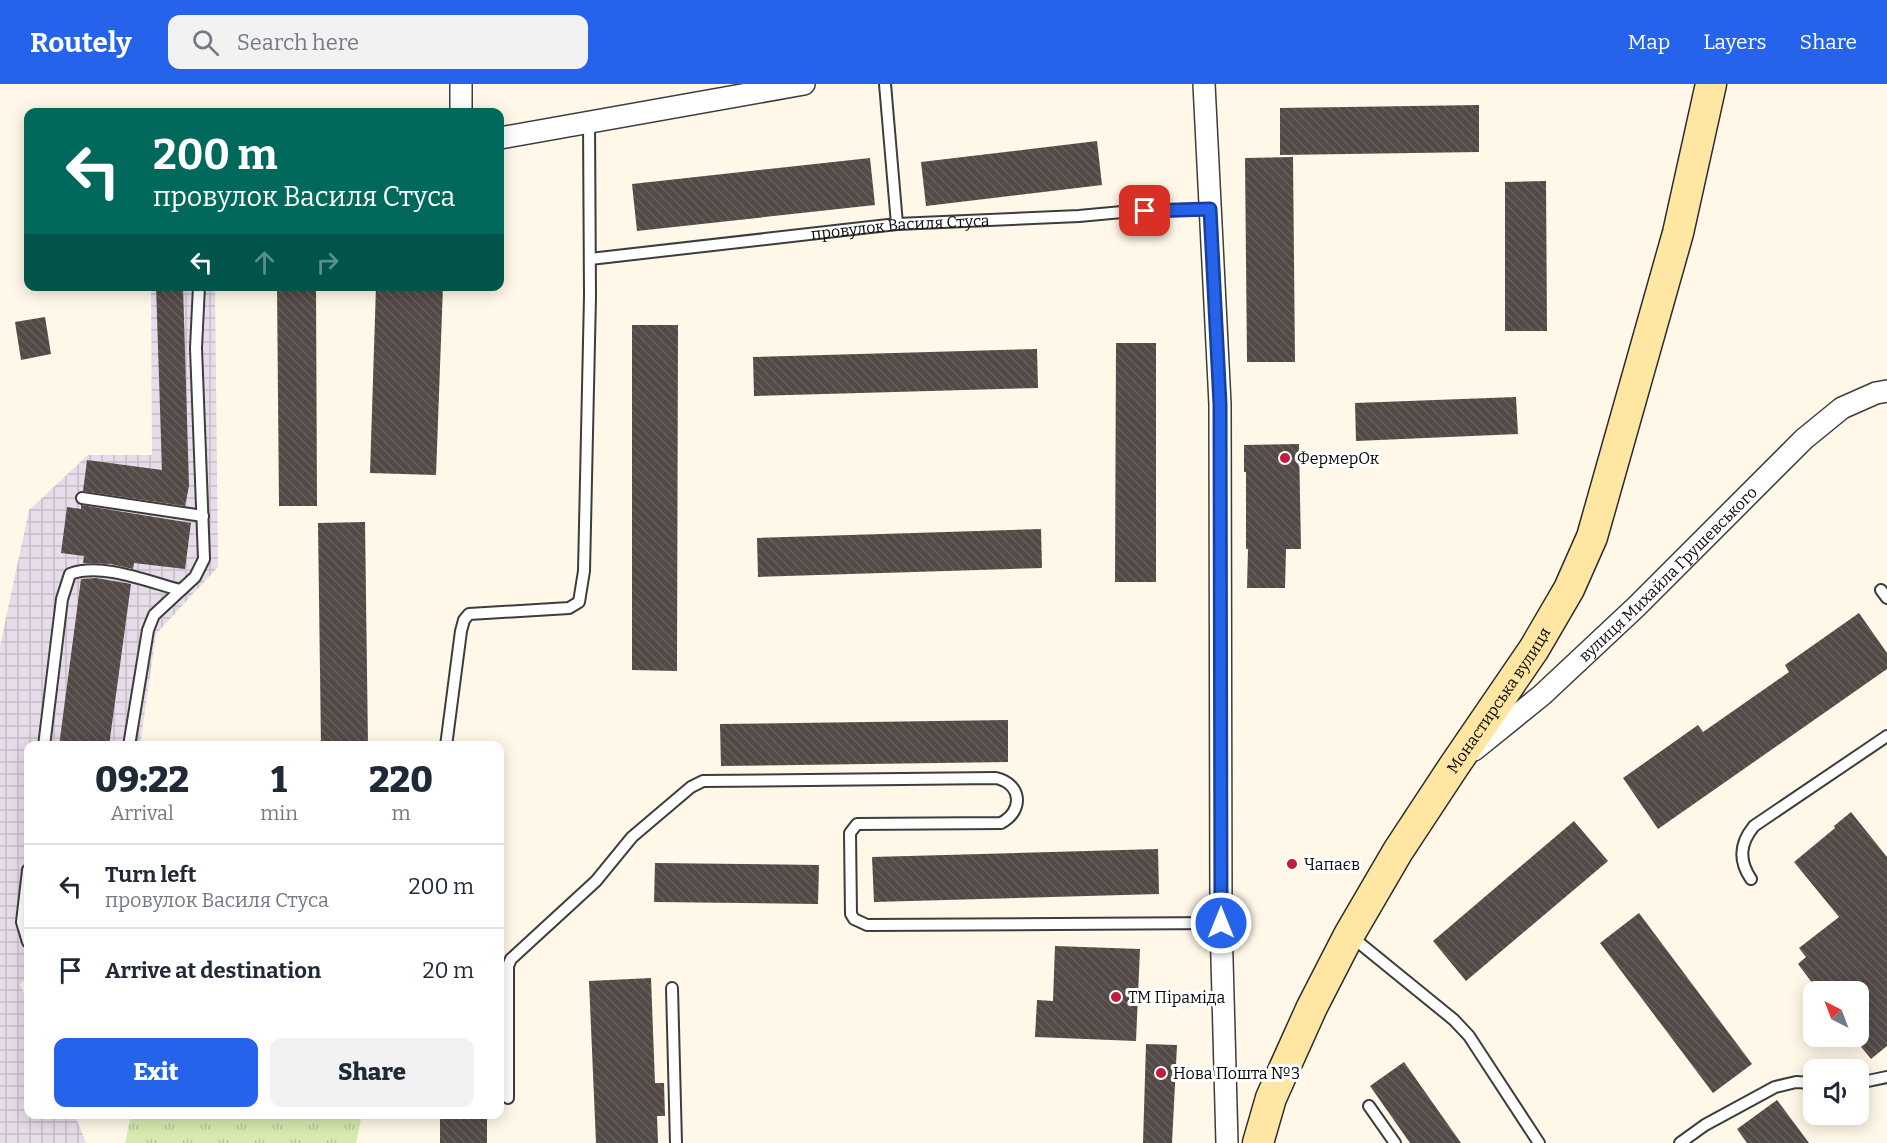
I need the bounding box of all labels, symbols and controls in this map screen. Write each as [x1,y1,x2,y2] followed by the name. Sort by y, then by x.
[168,15,588,69] search box
[30,26,132,59] text: Routely
[189,26,222,59] icon: search
[237,29,359,56] text: Search here
[1628,29,1670,55] text: Map
[1703,29,1767,55] text: Layers
[1800,29,1857,55] text: Share
[153,130,278,180] text: 200 m
[54,132,132,210] icon: left
[153,181,455,213] text: провулок Василя Стуса
[1119,185,1170,236] pin
[1128,194,1161,227] icon: arrive
[810,211,990,244] street label: провулок Василя Стуса
[185,246,218,279] icon: left
[248,246,281,279] icon: ahead
[311,246,344,279] icon: right
[1297,449,1380,468] place label: ФермерОк
[1278,451,1292,465] marker: ФермерОк
[1575,483,1761,666] street label: вулиця Михайла Грушевського
[1443,624,1555,777] street label: Монастирська вулиця
[95,758,189,802] text: 09:22
[271,758,287,802] text: 1
[369,758,433,802] text: 220
[110,801,174,825] text: Arrival
[260,801,298,825] text: min
[391,801,410,825] text: m
[1304,855,1360,874] place label: Чапаєв
[1285,857,1299,871] marker: Чапаєв
[105,861,197,888] text: Turn left
[54,870,87,903] icon: left
[408,873,474,900] text: 200 m
[105,888,329,912] text: провулок Василя Стуса
[1189,891,1253,955] position arrow
[54,954,87,987] icon: arrive
[105,957,321,984] text: Arrive at destination
[423,957,474,984] text: 20 m
[1803,981,1869,1047] north arrow
[1803,981,1869,1125] map controls
[1128,988,1225,1007] place label: ТМ Піраміда
[1109,990,1123,1004] marker: ТМ Піраміда
[54,1038,258,1107] button: Exit
[270,1038,474,1107] button: Share
[1803,1059,1869,1125] button: sound
[1173,1064,1300,1083] place label: Нова Пошта №3
[1154,1066,1168,1080] marker: Нова Пошта №3

